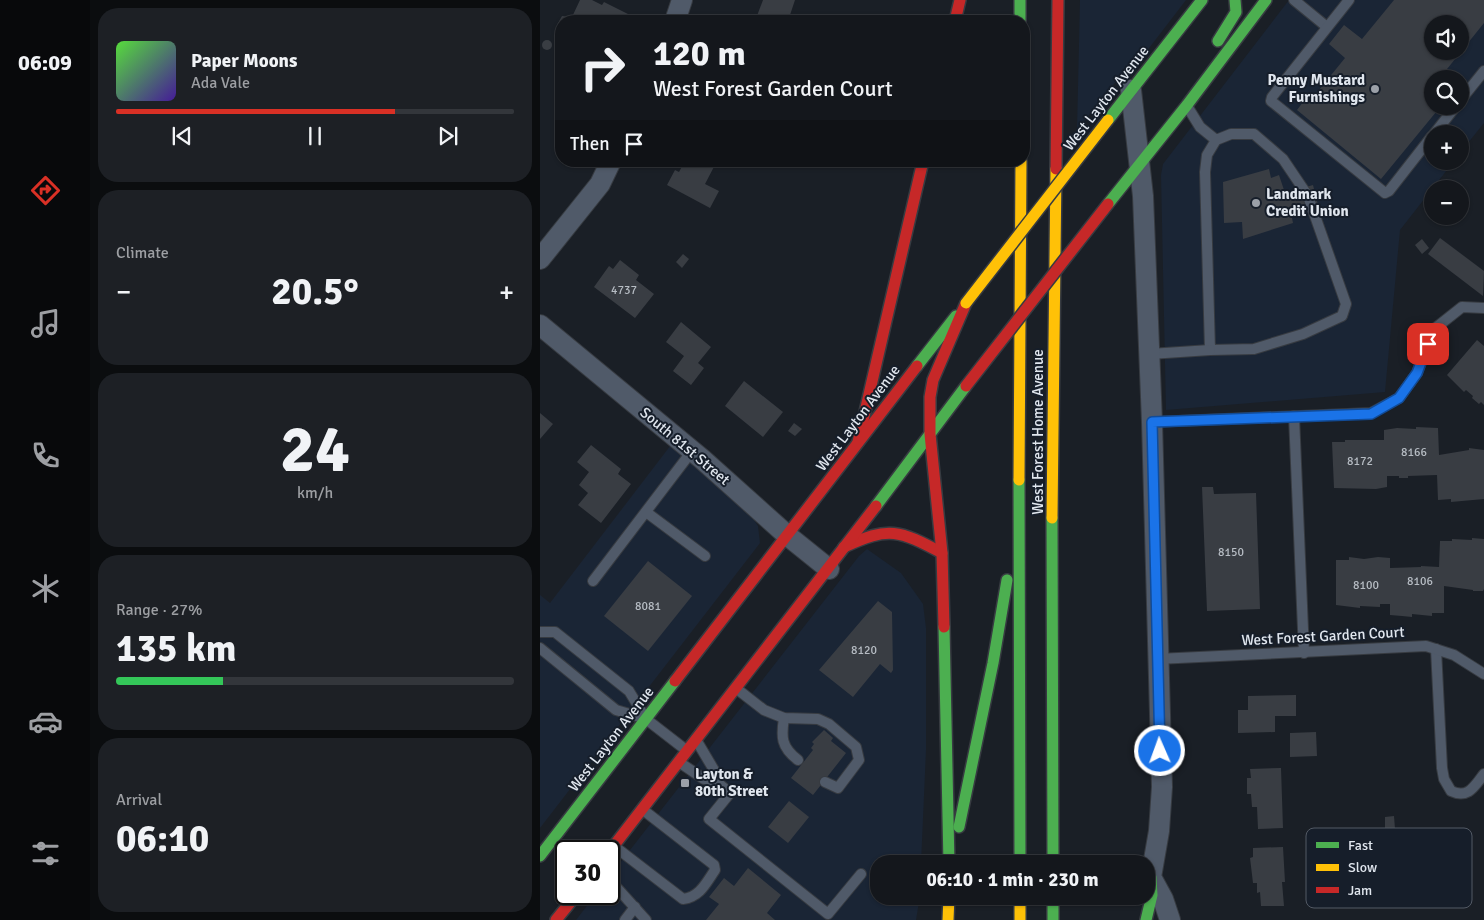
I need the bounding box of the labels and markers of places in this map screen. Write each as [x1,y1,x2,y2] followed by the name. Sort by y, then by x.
[1268,71,1365,106] place label: Penny Mustard Furnishings
[1369,83,1381,95] marker: Penny Mustard Furnishings
[1266,185,1349,220] place label: Landmark Credit Union
[1250,197,1262,209] marker: Landmark Credit Union
[1407,323,1449,365] pin
[695,765,769,800] place label: Layton & 80th Street
[679,777,691,789] marker: Layton & 80th Street

